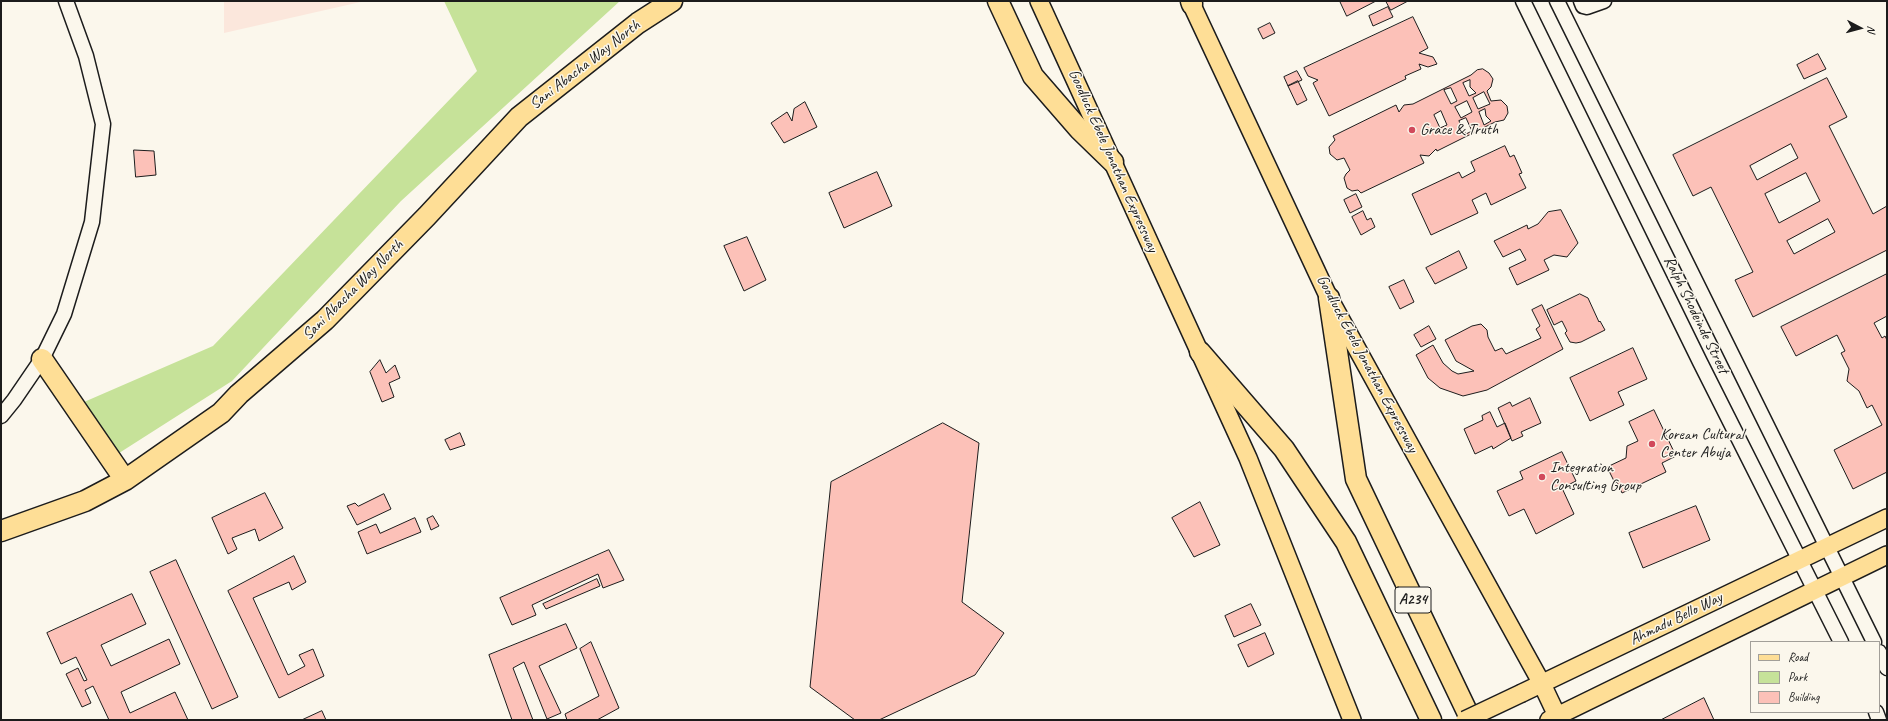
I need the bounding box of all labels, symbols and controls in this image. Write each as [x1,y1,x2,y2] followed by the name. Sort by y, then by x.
[1840,8,1880,48] north arrow
[526,16,644,114] street label: Sani Abacha Way North
[1865,25,1879,33] text: N
[1064,66,1162,256] street label: Goodluck Ebele Jonathan Expressway
[1420,120,1498,140] place label: Grace & Truth
[1407,125,1417,135] marker: Grace & Truth
[299,236,407,344] street label: Sani Abacha Way North
[1659,253,1733,377] street label: Ralph Shodeinde Street
[1312,272,1422,456] street label: Goodluck Ebele Jonathan Expressway
[1660,425,1744,463] place label: Korean Cultural Center Abuja
[1647,439,1657,449] marker: Korean Cultural Center Abuja
[1550,458,1641,496] place label: Integration Consulting Group
[1537,472,1547,482] marker: Integration Consulting Group
[1395,587,1431,613] road number: A234
[1627,588,1725,650] street label: Ahmadu Bello Way
[1750,641,1880,713] legend
[1788,649,1808,665] text: Road
[1788,669,1807,685] text: Park
[1788,689,1820,705] text: Building

